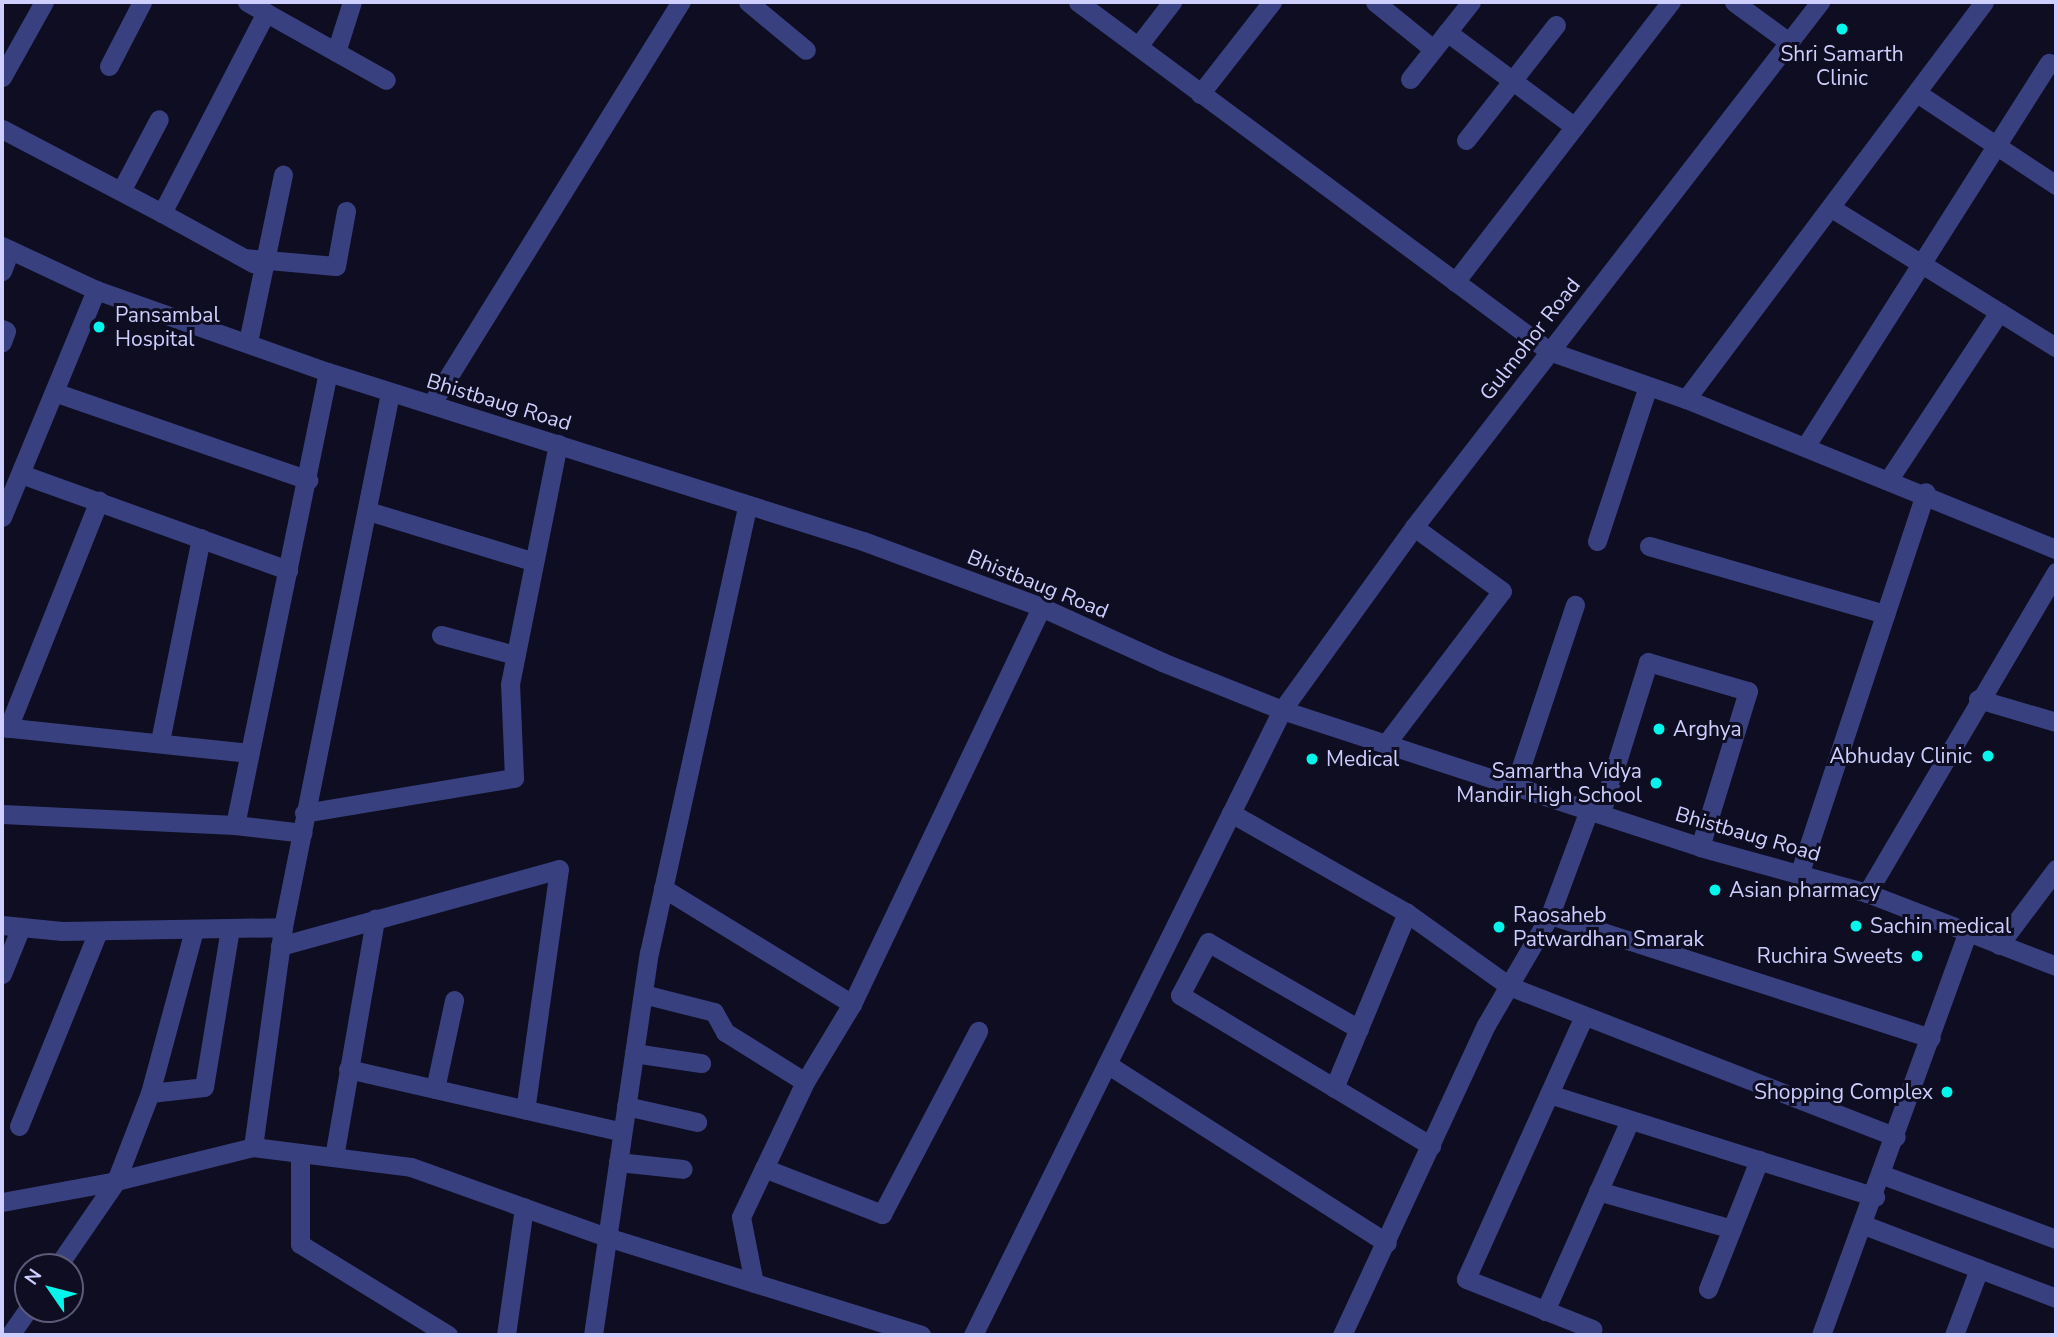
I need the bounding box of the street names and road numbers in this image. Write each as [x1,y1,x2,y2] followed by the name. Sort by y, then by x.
[1474,273,1586,405] street label: Gulmohor Road
[424,368,574,436] street label: Bhistbaug Road
[964,544,1112,624] street label: Bhistbaug Road
[1672,801,1824,867] street label: Bhistbaug Road

